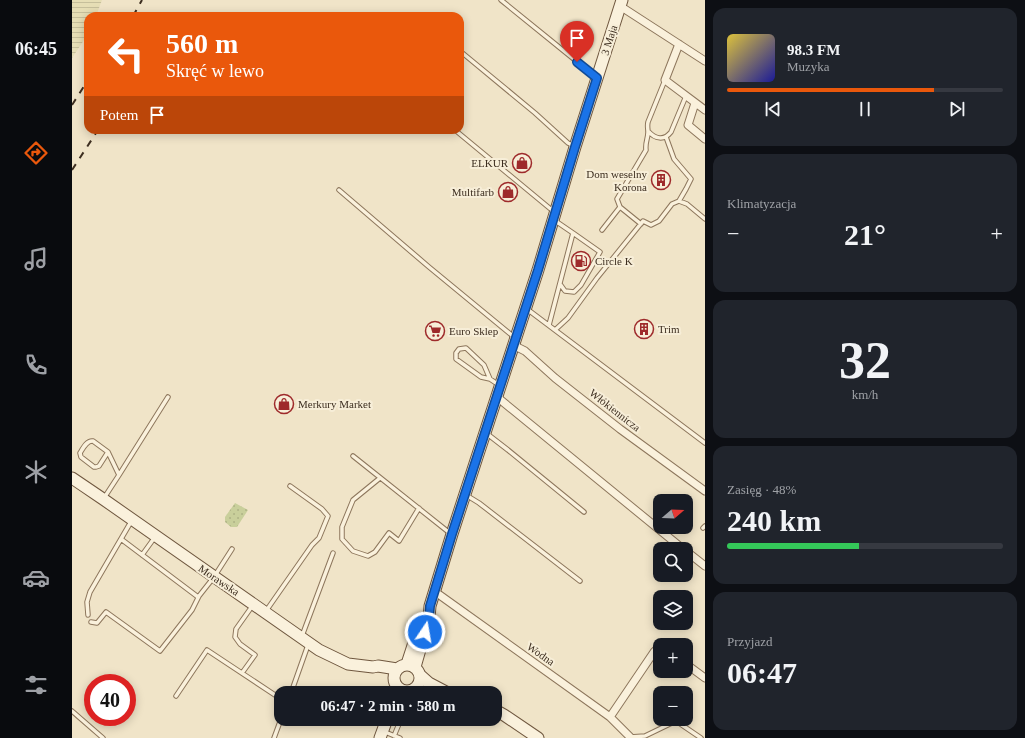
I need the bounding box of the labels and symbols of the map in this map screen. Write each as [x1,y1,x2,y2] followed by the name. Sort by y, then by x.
[560,21,594,62] pin
[599,23,620,57] street label: 3 Maja
[511,152,533,174] shop icon: ELKUR
[471,157,509,169] place label: ELKUR
[586,168,647,193] place label: Dom weselny Korona
[650,169,672,191] building icon: Dom weselny Korona
[497,181,519,203] shop icon: Multifarb
[452,186,494,198] place label: Multifarb
[570,250,592,272] fuel station icon: Circle K
[595,255,633,267] place label: Circle K
[633,318,655,340] building icon: Trim
[424,320,446,342] supermarket icon: Euro Sklep
[658,323,680,335] place label: Trim
[449,325,499,337] place label: Euro Sklep
[587,386,643,434] street label: Włókiennicza
[273,393,295,415] shop icon: Merkury Market
[298,398,371,410] place label: Merkury Market
[653,494,693,534] north arrow
[196,562,242,598] street label: Morawska
[404,611,446,653] position arrow
[525,640,557,668] street label: Wodna
[84,674,136,726] speed limit sign: 40

